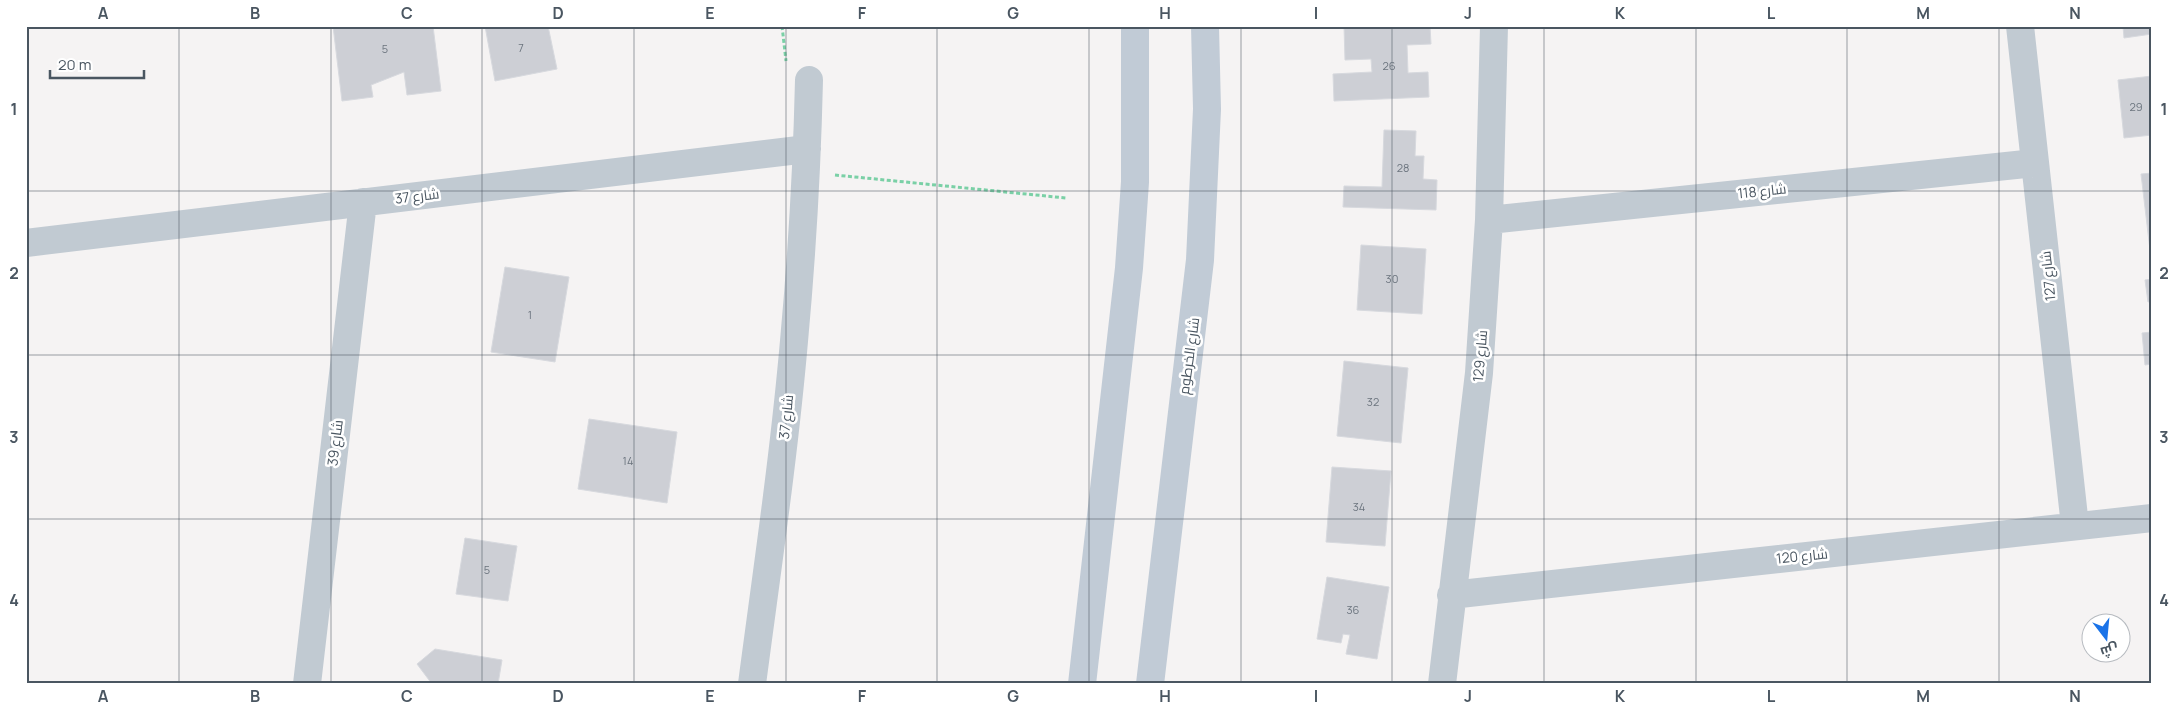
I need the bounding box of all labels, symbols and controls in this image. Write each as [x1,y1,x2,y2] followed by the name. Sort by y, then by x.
[98,2,109,24] text: A
[250,2,260,24] text: B
[401,2,413,24] text: C
[552,2,564,24] text: D
[705,2,715,24] text: E
[858,2,867,24] text: F
[1007,2,1019,24] text: G
[1159,2,1171,24] text: H
[1314,2,1318,24] text: I
[1464,2,1472,24] text: J
[1615,2,1626,24] text: K
[1767,2,1776,24] text: L
[1916,2,1930,24] text: M
[2069,2,2081,24] text: N
[518,40,524,55] house number: 7
[382,41,388,56] house number: 5
[50,48,144,80] scale bar
[58,54,91,75] text: 20 m
[1382,58,1396,73] house number: 26
[10,98,18,120] text: 1
[2160,98,2168,120] text: 1
[2129,99,2143,114] house number: 29
[1397,160,1409,175] house number: 28
[1737,178,1787,203] street label: شارع 118
[394,183,440,208] street label: شارع 37
[2035,250,2060,302] street label: شارع 127
[9,262,19,284] text: 2
[2159,262,2169,284] text: 2
[1386,271,1398,286] house number: 30
[528,307,532,322] house number: 1
[1174,316,1204,396] street label: شارع الخرطوم
[1468,329,1491,383] street label: شارع 129
[774,394,797,440] street label: شارع 37
[1367,394,1379,409] house number: 32
[322,419,347,467] street label: شارع 39
[9,426,19,448] text: 3
[2159,426,2169,448] text: 3
[623,453,633,468] house number: 14
[1353,499,1365,514] house number: 34
[1775,543,1829,568] street label: شارع 120
[484,562,490,577] house number: 5
[9,589,19,611] text: 4
[2159,589,2169,611] text: 4
[1347,602,1360,617] house number: 36
[2080,612,2130,662] north arrow
[2098,639,2121,663] text: ش
[98,685,109,707] text: A
[250,685,260,707] text: B
[401,685,413,707] text: C
[552,685,564,707] text: D
[705,685,715,707] text: E
[858,685,867,707] text: F
[1007,685,1019,707] text: G
[1159,685,1171,707] text: H
[1314,685,1318,707] text: I
[1464,685,1472,707] text: J
[1615,685,1626,707] text: K
[1767,685,1776,707] text: L
[1916,685,1930,707] text: M
[2069,685,2081,707] text: N

